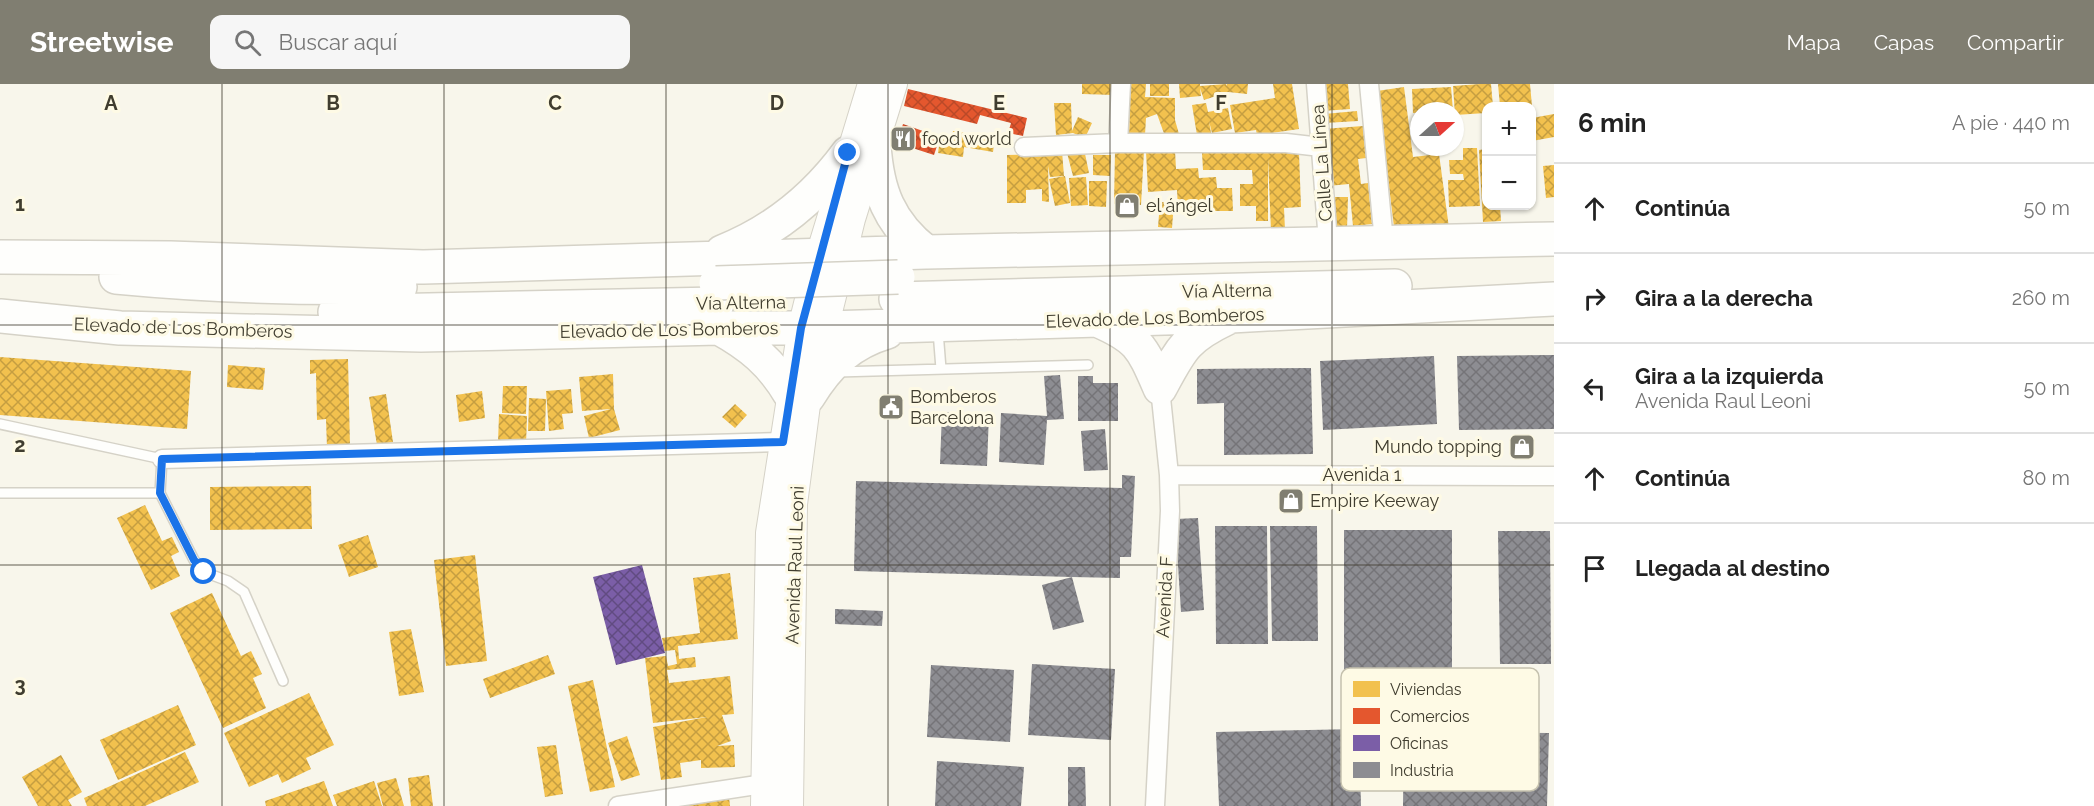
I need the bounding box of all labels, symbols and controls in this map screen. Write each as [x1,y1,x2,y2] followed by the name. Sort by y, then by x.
[210,15,630,69] search box
[30,26,174,59] text: Streetwise
[231,26,264,59] icon: search
[279,29,397,55] text: Buscar aquí
[1786,30,1841,55] text: Mapa
[1874,30,1934,55] text: Capas
[1967,30,2064,55] text: Compartir
[104,91,118,115] text: A
[326,91,340,115] text: B
[548,91,562,115] text: C
[770,91,784,115] text: D
[993,91,1005,115] text: E
[1215,91,1227,115] text: F
[1410,102,1464,156] north arrow
[1482,102,1536,210] map controls
[1482,102,1536,156] button: +
[1307,104,1336,222] street label: Calle La Línea
[1578,108,1647,138] text: 6 min
[1952,111,2070,135] text: A pie · 440 m
[888,124,918,154] restaurant icon: food world
[922,128,1012,149] place label: food world
[834,139,860,165] route end
[1482,156,1536,210] button: −
[1112,191,1142,221] shop icon: el ángel
[15,192,25,216] text: 1
[1578,192,1611,225] icon: ahead
[1146,195,1213,216] place label: el ángel
[1635,195,1730,221] text: Continúa
[2023,196,2070,220] text: 50 m
[1182,279,1272,302] street label: Vía Alterna
[1578,282,1611,315] icon: right
[1635,285,1813,311] text: Gira a la derecha
[2012,286,2070,310] text: 260 m
[696,291,786,314] street label: Vía Alterna
[1045,303,1265,332] street label: Elevado de Los Bomberos
[73,313,293,342] street label: Elevado de Los Bomberos
[559,317,779,342] street label: Elevado de Los Bomberos
[1635,363,1824,389] text: Gira a la izquierda
[1578,372,1611,405] icon: left
[2023,376,2070,400] text: 50 m
[910,386,997,428] place label: Bomberos Barcelona
[1635,389,1811,413] text: Avenida Raul Leoni
[876,392,906,422] public building icon: Bomberos Barcelona
[1507,432,1537,462] shop icon: Mundo topping
[14,433,26,457] text: 2
[1374,436,1502,457] place label: Mundo topping
[1578,462,1611,495] icon: ahead
[1322,464,1402,485] street label: Avenida 1
[1635,465,1730,491] text: Continúa
[2022,466,2070,490] text: 80 m
[781,485,808,645] street label: Avenida Raul Leoni
[1276,486,1306,516] shop icon: Empire Keeway
[1310,490,1439,511] place label: Empire Keeway
[1578,552,1611,585] icon: arrive
[1152,555,1177,638] street label: Avenida F
[1635,555,1830,581] text: Llegada al destino
[190,558,216,584] route start
[1341,668,1539,791] legend
[14,673,26,697] text: 3
[1390,680,1462,699] text: Viviendas
[1390,707,1470,726] text: Comercios
[1390,734,1448,753] text: Oficinas
[1390,761,1454,780] text: Industria

